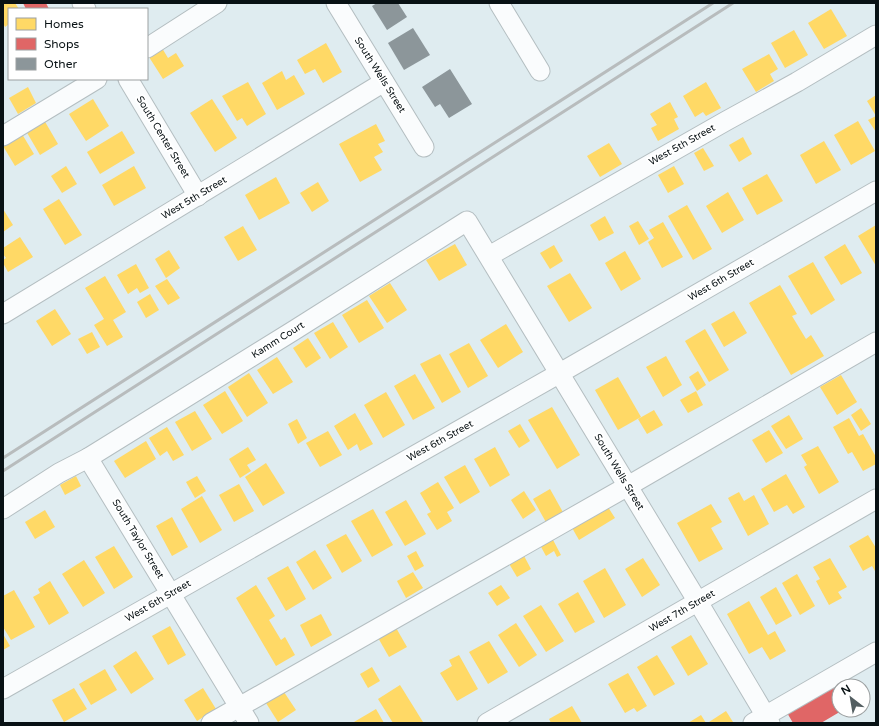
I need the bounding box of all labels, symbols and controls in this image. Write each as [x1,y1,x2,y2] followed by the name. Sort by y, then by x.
[8,8,148,80] legend
[44,17,84,31] text: Homes
[352,35,408,115] street label: South Wells Street
[44,37,79,51] text: Shops
[44,57,77,71] text: Other
[134,94,192,180] street label: South Center Street
[647,122,717,168] street label: West 5th Street
[159,174,229,222] street label: West 5th Street
[686,256,756,304] street label: West 6th Street
[249,319,307,361] street label: Kamm Court
[405,418,475,464] street label: West 6th Street
[591,432,647,513] street label: South Wells Street
[110,497,167,581] street label: South Taylor Street
[123,577,193,625] street label: West 6th Street
[647,587,717,635] street label: West 7th Street
[831,678,871,718] north arrow
[839,682,853,698] text: N

